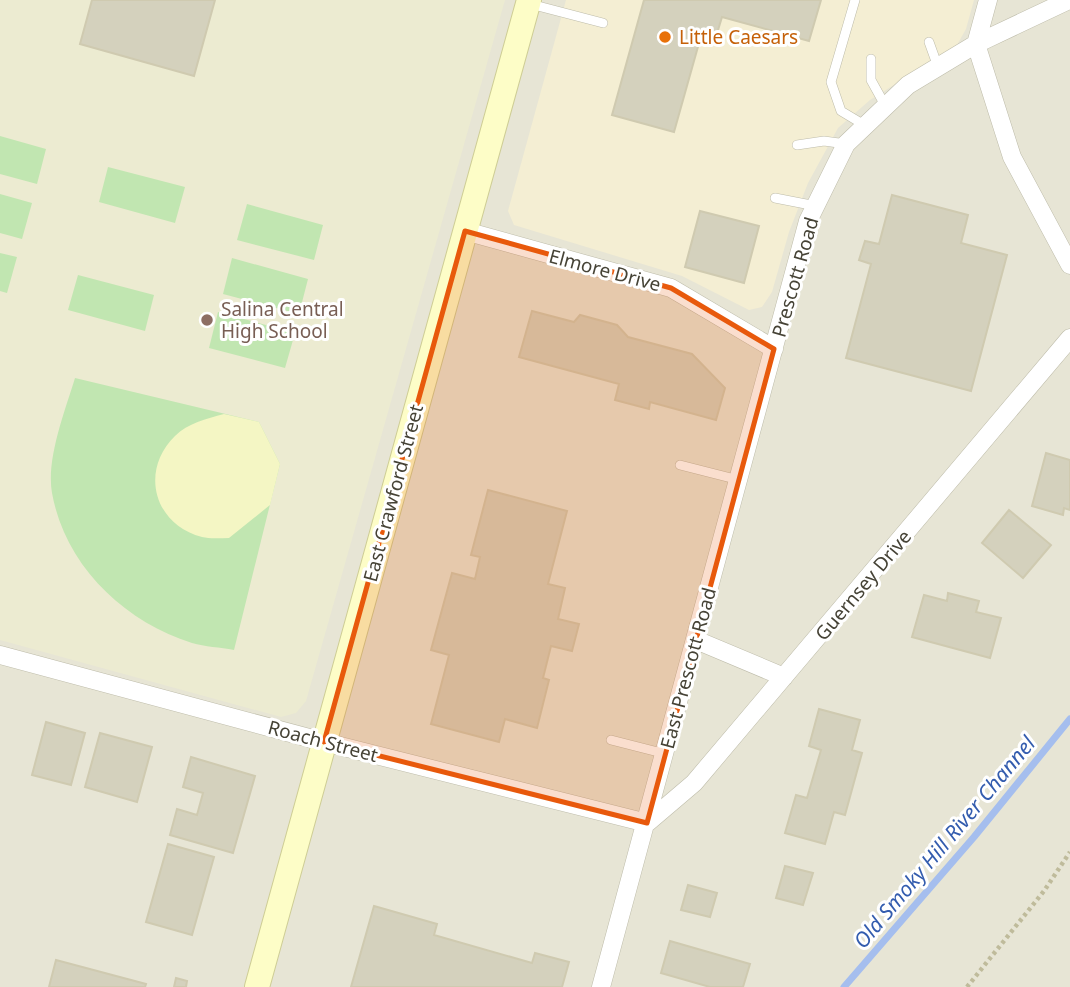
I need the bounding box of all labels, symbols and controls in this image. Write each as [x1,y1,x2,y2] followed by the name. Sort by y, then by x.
[679,24,798,50] place label: Little Caesars
[657,29,673,45] marker: Little Caesars
[765,214,825,340] street label: Prescott Road
[546,243,664,297] street label: Elmore Drive
[221,296,344,344] place label: Salina Central High School
[199,312,215,328] marker: Salina Central High School
[357,401,429,584] street label: East Crawford Street
[809,524,917,646] street label: Guernsey Drive
[654,585,722,751] street label: East Prescott Road
[265,714,381,768] street label: Roach Street
[847,730,1041,954] water label: Old Smoky Hill River Channel

